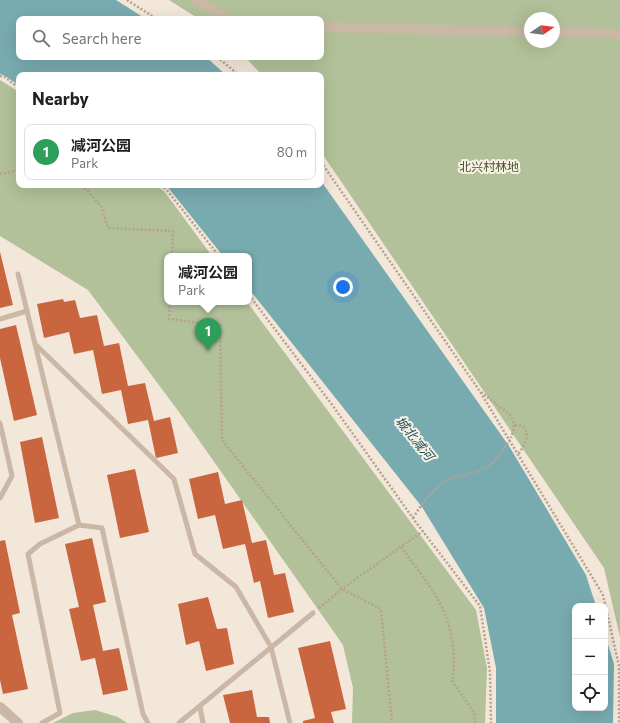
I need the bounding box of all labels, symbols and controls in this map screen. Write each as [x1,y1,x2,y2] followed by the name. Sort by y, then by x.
[524,12,560,48] north arrow
[16,16,324,60] search box
[30,27,52,49] icon: search
[62,29,141,47] text: Search here
[32,88,89,109] text: Nearby
[71,136,131,154] text: 减河公园
[43,144,49,160] text: 1
[277,144,307,160] text: 80 m
[71,155,98,171] text: Park
[459,159,519,173] park label: 北兴村林地
[164,253,252,305] popup
[178,263,238,281] text: 减河公园
[333,277,353,297] your location
[178,282,205,298] text: Park
[195,318,221,351] pin: 1
[392,413,439,466] water label: 城北减河
[572,603,608,711] map controls
[572,603,608,639] button: +
[572,639,608,675] button: −
[572,675,608,711] button: locate

